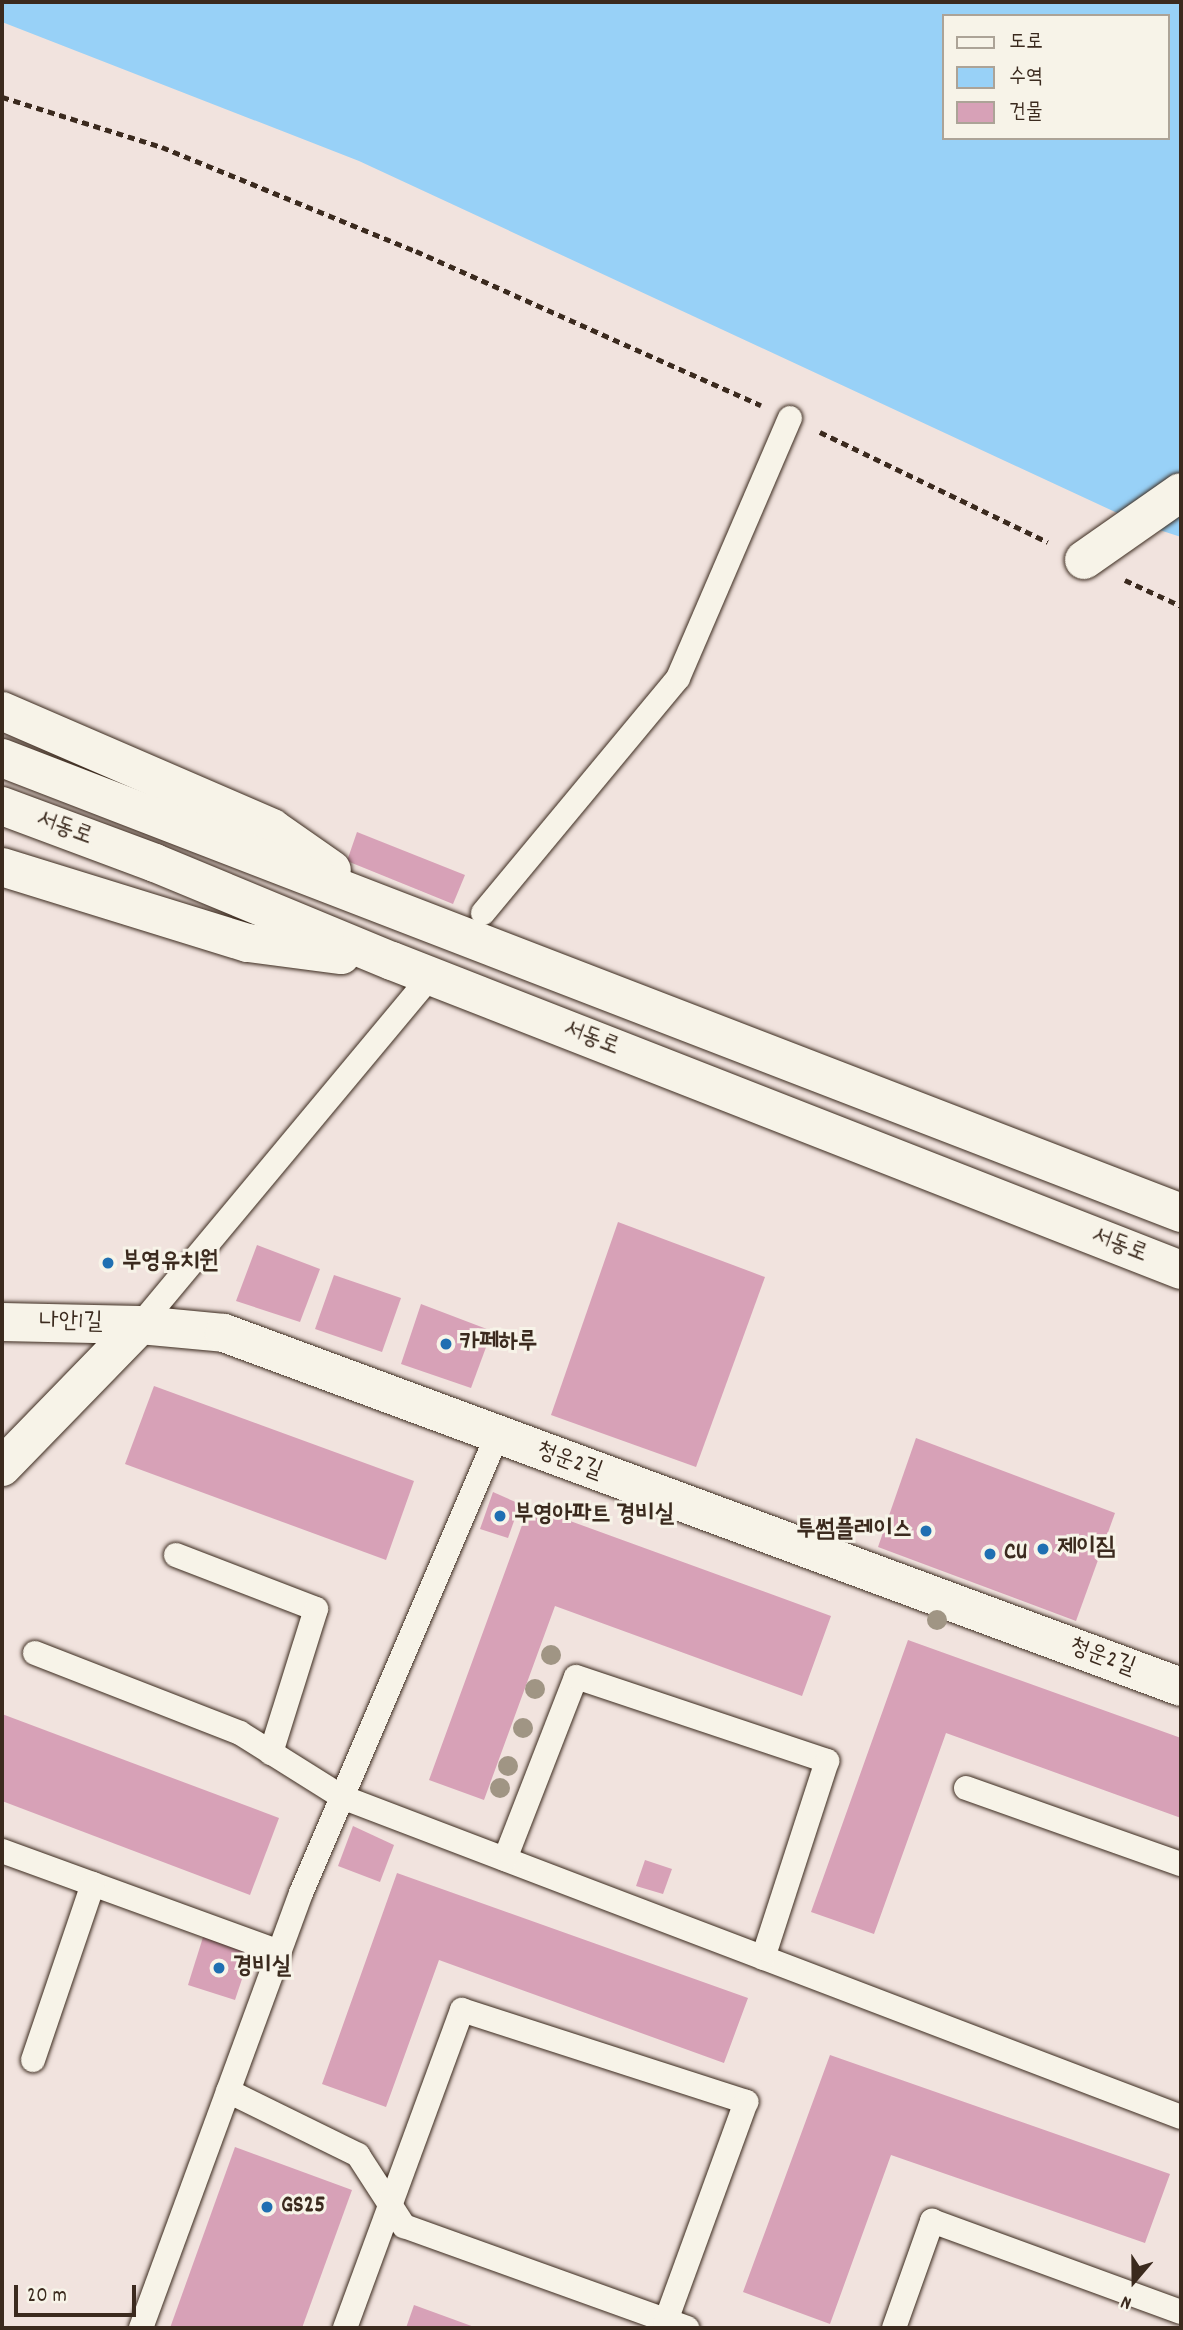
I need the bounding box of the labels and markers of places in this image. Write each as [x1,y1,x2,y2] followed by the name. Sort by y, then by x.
[122,1249,219,1277] place label: 부영유치원
[100,1255,116,1271] marker: 부영유치원
[460,1330,537,1358] place label: 카페하루
[438,1336,454,1352] marker: 카페하루
[514,1502,674,1530] place label: 부영아파트 경비실
[492,1508,508,1524] marker: 부영아파트 경비실
[796,1517,912,1545] place label: 투썸플레이스
[918,1523,934,1539] marker: 투썸플레이스
[1057,1535,1115,1563] place label: 제이짐
[1004,1540,1027,1568] place label: CU
[1035,1541,1051,1557] marker: 제이짐
[982,1546,998,1562] marker: CU
[233,1954,291,1982] place label: 경비실
[211,1960,227,1976] marker: 경비실
[281,2193,325,2221] place label: GS25
[259,2199,275,2215] marker: GS25

